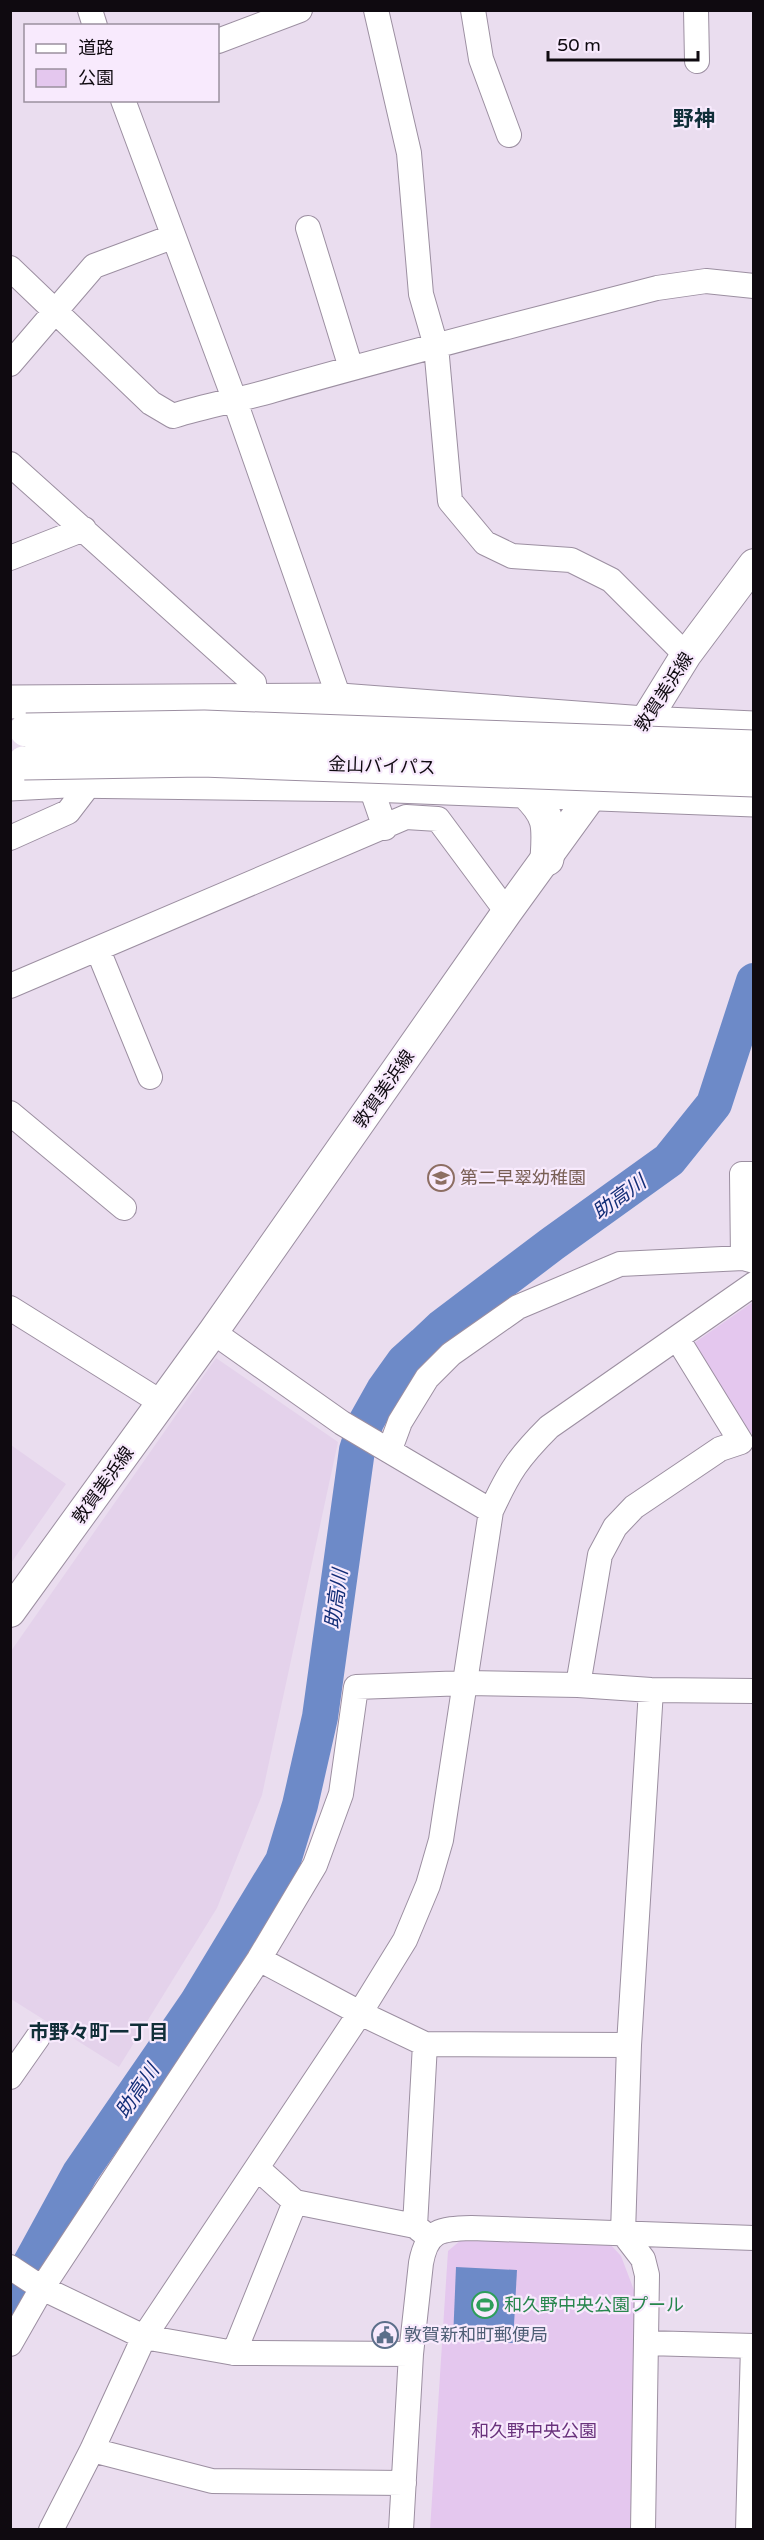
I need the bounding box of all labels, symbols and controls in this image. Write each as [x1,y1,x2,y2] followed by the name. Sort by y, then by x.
[24,24,219,102] legend
[548,24,698,62] scale bar
[557,34,601,56] text: 50 m
[78,37,114,59] text: 道路
[78,67,114,89] text: 公園
[673,107,715,132] district label: 野神
[630,648,698,736] street label: 敦賀美浜線
[328,753,436,779] street label: 金山バイパス
[349,1046,419,1132] street label: 敦賀美浜線
[426,1163,456,1193] school or university icon: 第二早翠幼稚園
[460,1167,586,1189] place label: 第二早翠幼稚園
[588,1169,653,1225] water label: 助高川
[68,1442,138,1528] street label: 敦賀美浜線
[321,1566,353,1631] water label: 助高川
[29,2021,169,2045] district label: 市野々町一丁目
[111,2058,166,2123] water label: 助高川
[470,2290,500,2320] sports icon: 和久野中央公園プール
[504,2294,684,2316] place label: 和久野中央公園プール
[370,2320,400,2350] public building icon: 敦賀新和町郵便局
[404,2324,548,2346] place label: 敦賀新和町郵便局
[471,2420,597,2442] park label: 和久野中央公園

